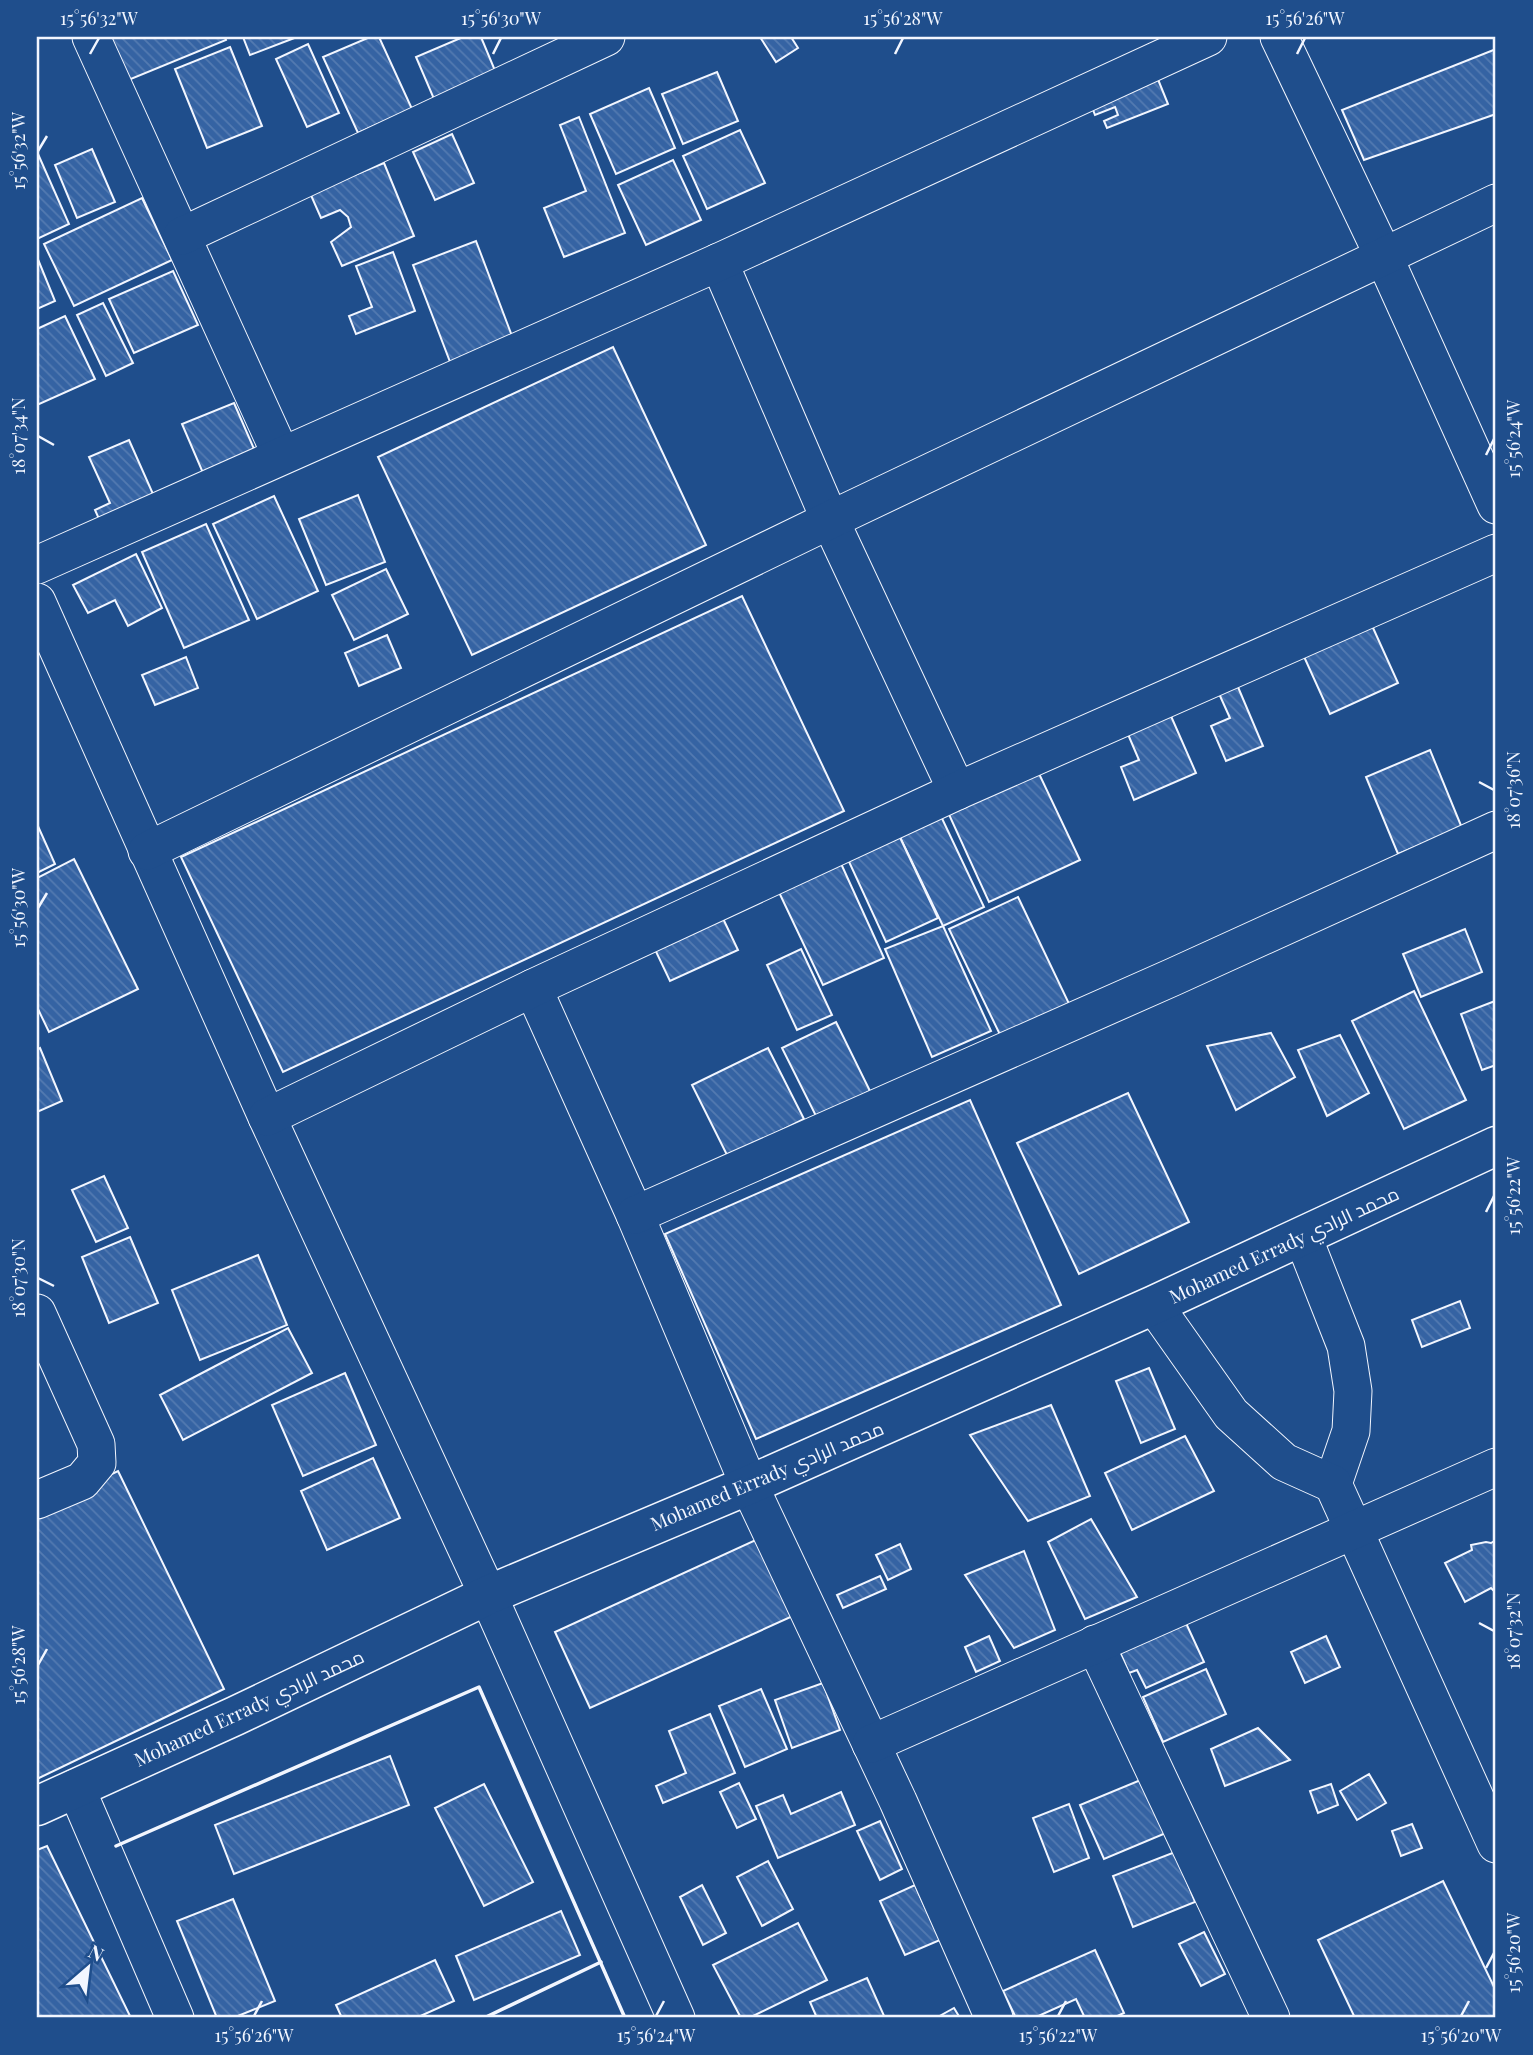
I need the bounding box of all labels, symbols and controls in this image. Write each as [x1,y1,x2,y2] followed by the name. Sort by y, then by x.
[60,6,139,30] text: 15°56'32"W
[461,6,542,30] text: 15°56'30"W
[863,6,943,30] text: 15°56'28"W
[1266,6,1345,30] text: 15°56'26"W
[6,111,30,190] text: 15°56'32"W
[6,397,30,475] text: 18°07'34"N
[1501,399,1525,478] text: 15°56'24"W
[1501,751,1525,829] text: 18°07'36"N
[6,867,30,948] text: 15°56'30"W
[1501,1156,1525,1235] text: 15°56'22"W
[1164,1179,1404,1312] street label: Mohamed Errady محمد الرادي
[6,1238,30,1318] text: 18°07'30"N
[646,1414,888,1539] street label: Mohamed Errady محمد الرادي
[1501,1592,1525,1670] text: 18°07'32"N
[6,1625,30,1705] text: 15°56'28"W
[129,1642,369,1775] street label: Mohamed Errady محمد الرادي
[1501,1912,1525,1993] text: 15°56'20"W
[52,1932,122,2002] north arrow
[84,1937,109,1967] text: N
[215,2023,294,2047] text: 15°56'26"W
[617,2023,696,2047] text: 15°56'24"W
[1019,2023,1098,2047] text: 15°56'22"W
[1421,2023,1502,2047] text: 15°56'20"W

